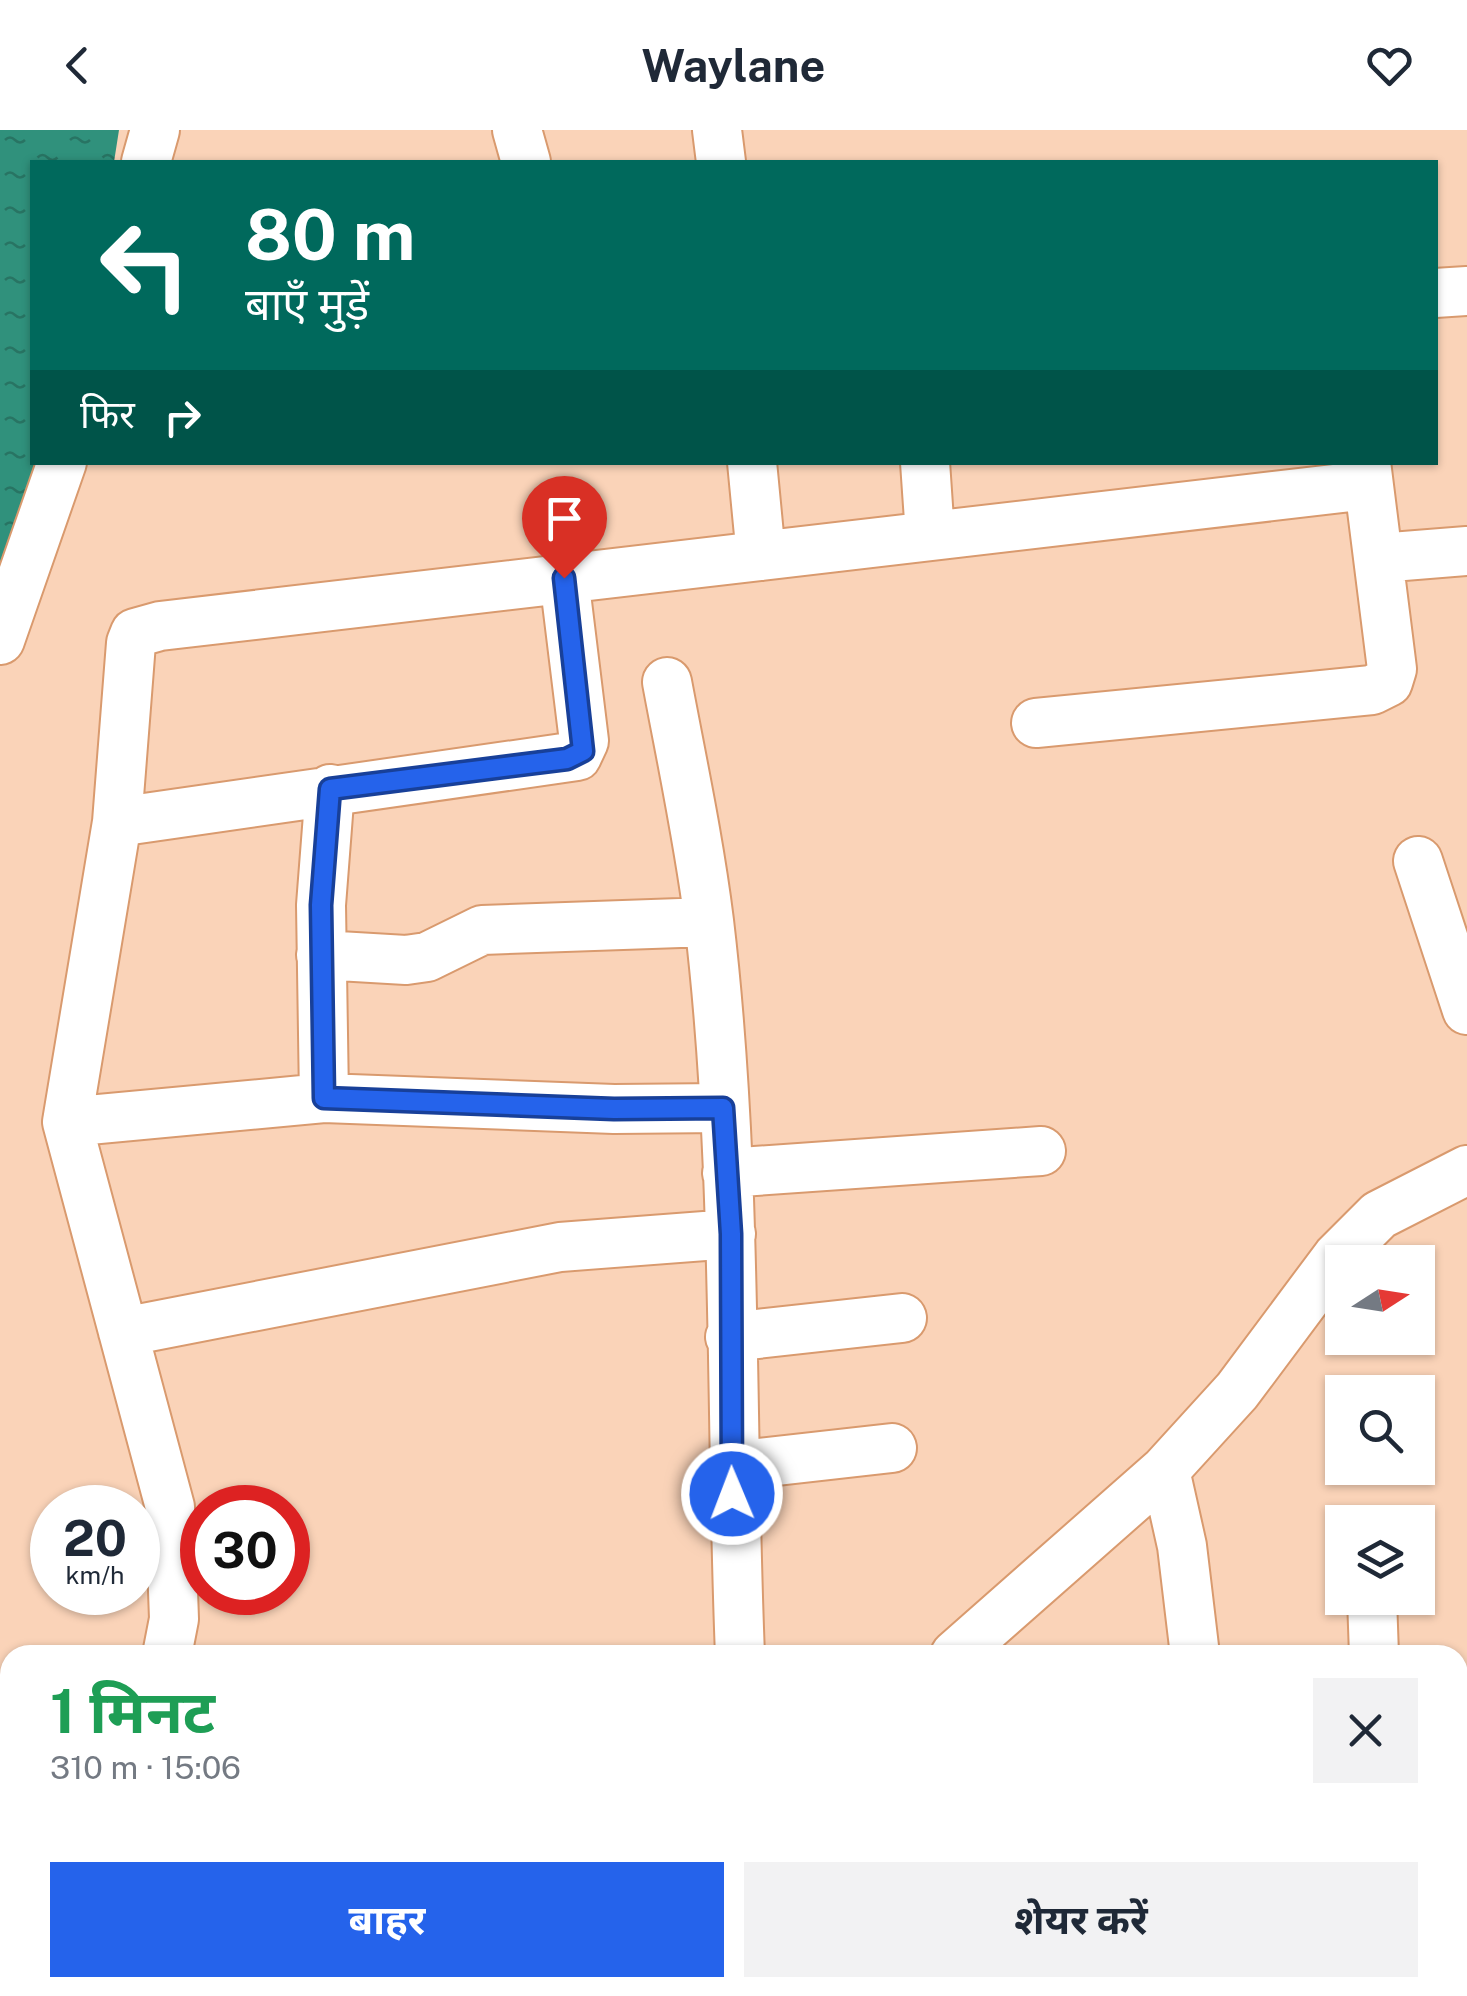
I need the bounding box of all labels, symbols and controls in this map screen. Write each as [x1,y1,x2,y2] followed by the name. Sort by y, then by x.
[50,38,105,93] icon: back
[1362,38,1417,93] icon: heart
[642,39,825,92] text: Waylane
[245,193,415,276] text: 80 m
[80,200,210,330] icon: left
[245,277,369,330] text: बाएँ मुड़ें
[155,390,210,445] icon: right
[80,392,135,437] text: फिर
[522,476,607,579] pin
[537,491,592,546] icon: arrive
[1325,1245,1435,1355] north arrow
[1325,1245,1435,1615] map controls
[1325,1375,1435,1485] button: search
[680,1442,784,1546] position arrow
[180,1485,310,1615] speed limit sign: 30
[1325,1505,1435,1615] button: layers
[63,1508,127,1567] text: 20
[66,1560,124,1590] text: km/h
[50,1676,215,1747] text: 1 मिनट
[1313,1678,1418,1783] button: close
[50,1749,241,1786] text: 310 m · 15:06
[50,1862,724,1977] button: बाहर
[744,1862,1418,1977] button: शेयर करें

